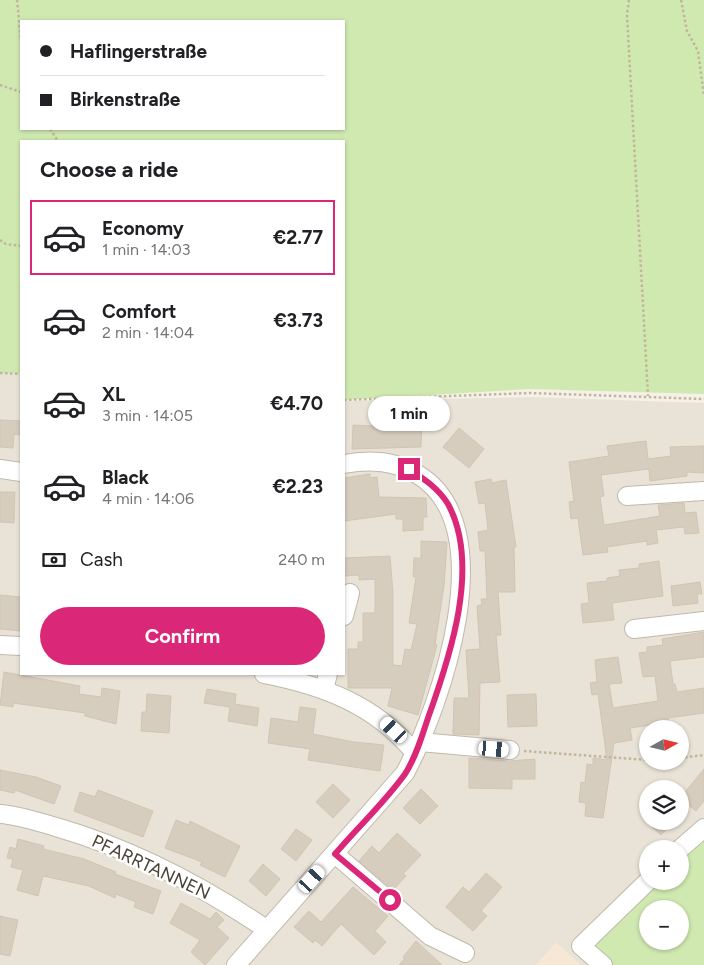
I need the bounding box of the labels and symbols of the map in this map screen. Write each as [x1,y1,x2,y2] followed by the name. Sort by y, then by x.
[368,396,450,432] callout: 1 min
[398,458,420,480] route end
[377,714,410,746] car
[639,720,689,770] north arrow
[478,740,509,758] car
[88,830,214,904] street label: PFARRTANNEN
[296,863,327,895] car
[379,889,401,911] route start

